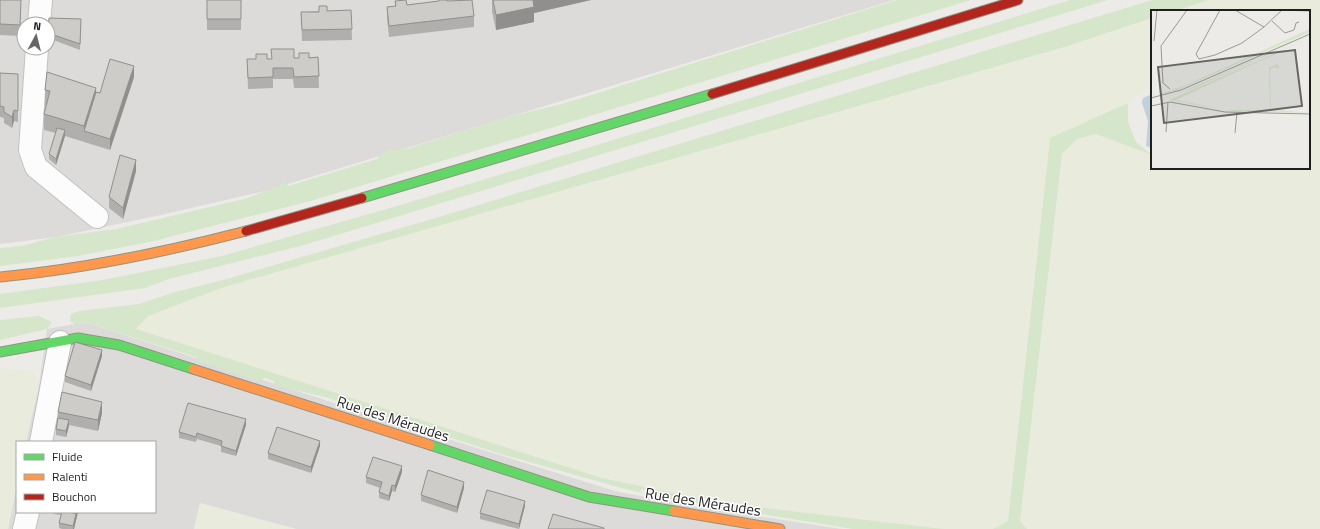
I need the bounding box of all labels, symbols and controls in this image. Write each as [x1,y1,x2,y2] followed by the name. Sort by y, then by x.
[1151,10,1310,169] inset map
[16,16,56,56] north arrow
[32,18,42,34] text: N
[334,389,452,448] street label: Rue des Méraudes
[16,441,156,513] legend
[52,447,83,466] text: Fluide
[52,467,87,486] text: Ralenti
[643,481,763,522] street label: Rue des Méraudes
[52,487,97,506] text: Bouchon

